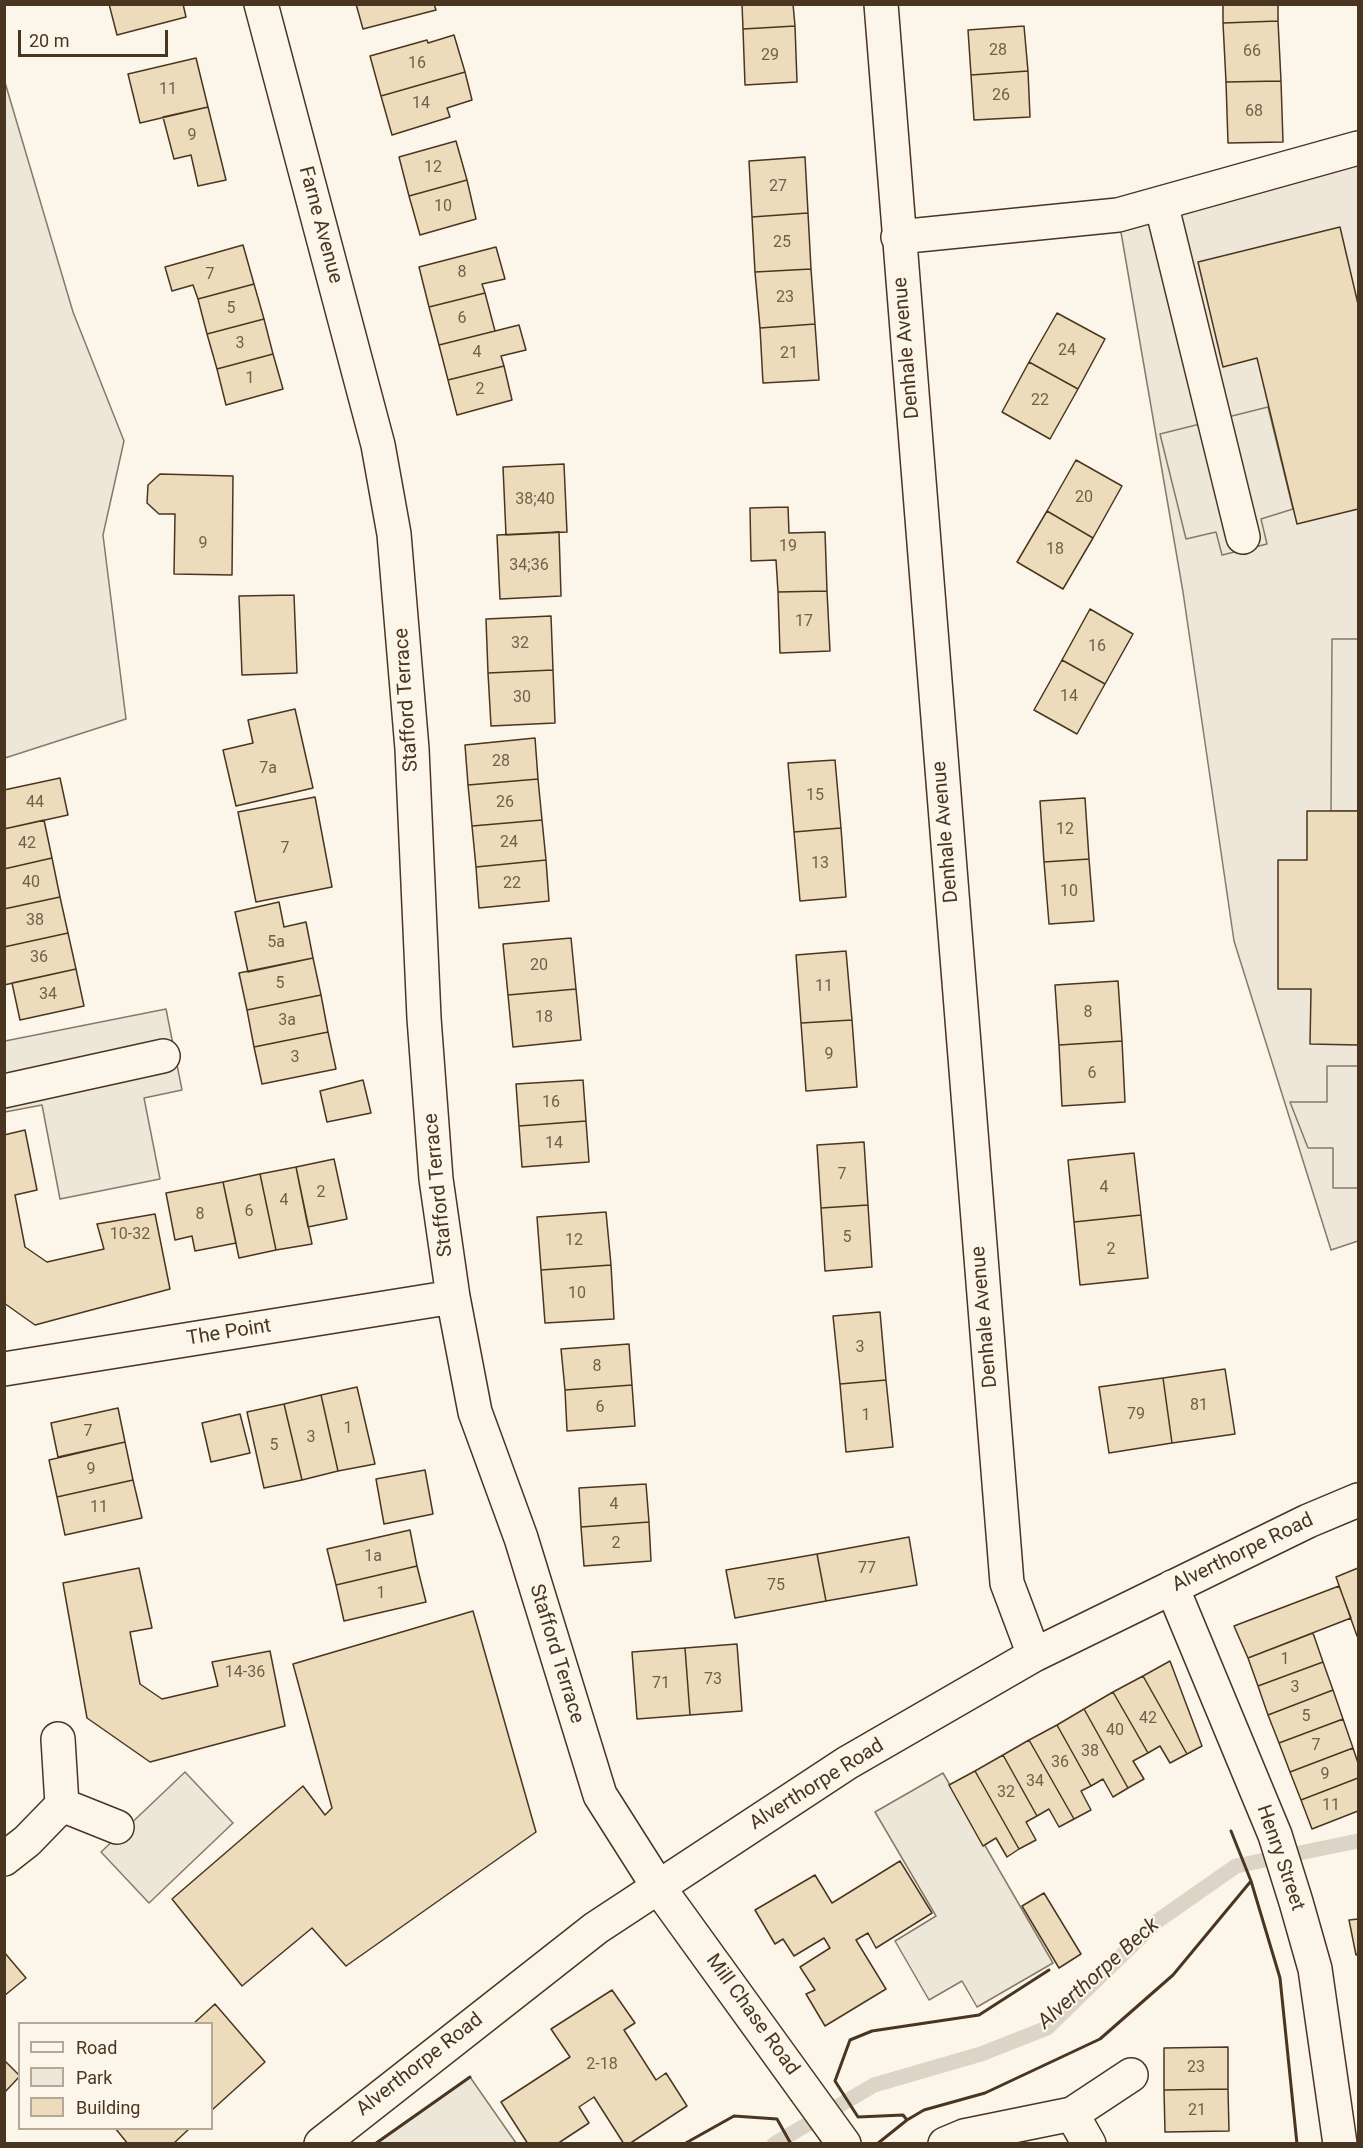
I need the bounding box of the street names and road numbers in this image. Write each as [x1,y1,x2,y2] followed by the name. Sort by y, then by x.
[293,164,347,286] street label: Farne Avenue
[889,276,925,420] street label: Denhale Avenue
[390,627,424,773] street label: Stafford Terrace
[928,760,964,904] street label: Denhale Avenue
[420,1112,458,1258] street label: Stafford Terrace
[967,1245,1003,1389] street label: Denhale Avenue
[185,1315,273,1351] street label: The Point
[1169,1509,1317,1597] street label: Alverthorpe Road
[523,1582,589,1726] street label: Stafford Terrace
[745,1734,889,1836] street label: Alverthorpe Road
[1251,1802,1309,1914] street label: Henry Street
[700,1950,804,2080] street label: Mill Chase Road
[352,2008,488,2122] street label: Alverthorpe Road

